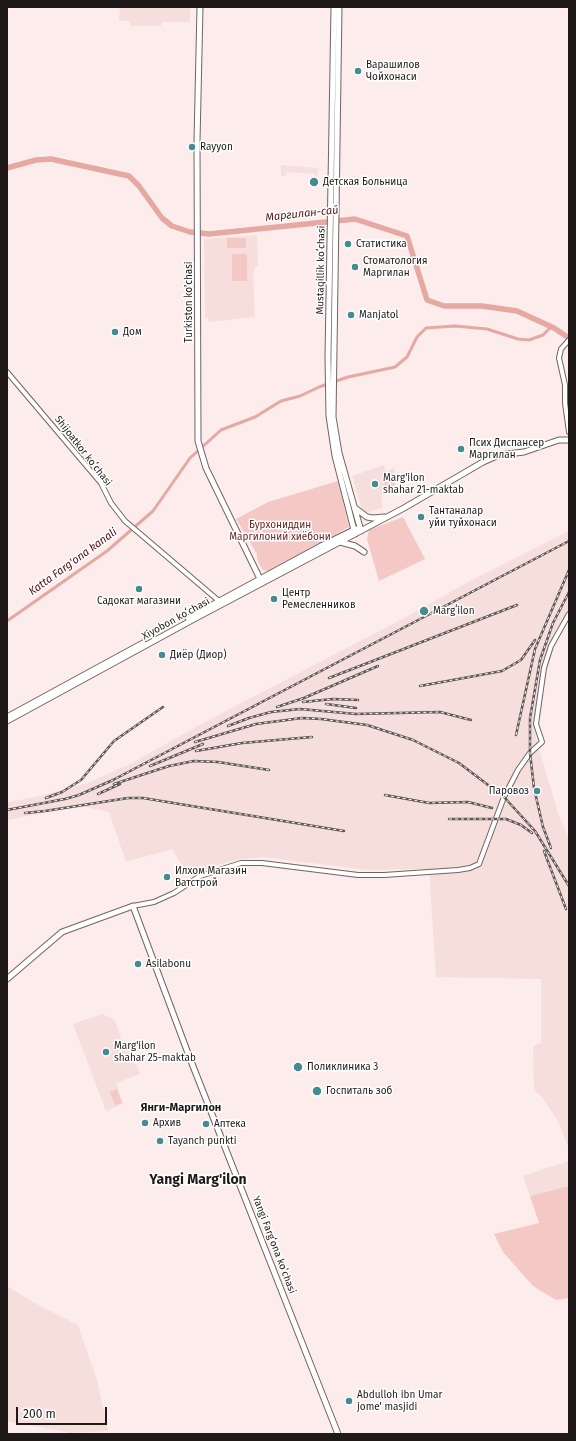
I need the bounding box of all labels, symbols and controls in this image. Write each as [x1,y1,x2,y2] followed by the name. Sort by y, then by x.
[366,59,420,82] place label: Варашилов Чойхонаси
[353,66,363,76] marker: Варашилов Чойхонаси
[200,141,233,153] place label: Rayyon
[187,142,197,152] marker: Rayyon
[308,176,320,188] marker: Детская Больница
[323,176,408,188] place label: Детская Больница
[265,204,339,224] water label: Маргилан-сай
[314,225,328,315] street label: Mustaqillik koʻchasi
[356,238,407,250] place label: Статистика
[343,239,353,249] marker: Статистика
[363,255,428,278] place label: Стоматология Маргилан
[183,261,195,343] street label: Turkiston ko’chasi
[350,262,360,272] marker: Стоматология Маргилан
[359,309,399,321] place label: Manjatol
[346,310,356,320] marker: Manjatol
[123,326,142,338] place label: Дом
[110,327,120,337] marker: Дом
[52,414,114,488] street label: Shijoatkor koʻchasi
[469,437,544,460] place label: Псих Диспансер Маргилан
[456,444,466,454] marker: Псих Диспансер Маргилан
[383,472,464,496] place label: Marg'ilon shahar 21-maktab
[370,479,380,489] marker: Marg'ilon shahar 21-maktab
[429,505,497,528] place label: Тантаналар уйи туйхонаси
[416,512,426,522] marker: Тантаналар уйи туйхонаси
[229,519,331,542] park label: Бурхониддин Маргилоний хиёбони
[26,526,120,598] water label: Katta Farg'ona kanali
[134,584,144,594] marker: Садокат магазини
[282,587,356,610] place label: Центр Ремесленников
[269,594,279,604] marker: Центр Ремесленников
[97,595,181,607] place label: Садокат магазини
[140,595,212,643] street label: Xiyobon koʻchasi
[418,605,430,617] marker: Margʻilon
[433,605,475,617] place label: Margʻilon
[170,649,227,661] place label: Диёр (Диор)
[157,650,167,660] marker: Диёр (Диор)
[489,785,529,797] place label: Паровоз
[532,786,542,796] marker: Паровоз
[175,865,247,888] place label: Илхом Магазин Ватстрой
[162,872,172,882] marker: Илхом Магазин Ватстрой
[146,958,191,970] place label: Asilabonu
[133,959,143,969] marker: Asilabonu
[114,1040,196,1064] place label: Marg'ilon shahar 25-maktab
[101,1047,111,1057] marker: Marg'ilon shahar 25-maktab
[292,1061,304,1073] marker: Поликлиника 3
[307,1061,378,1073] place label: Поликлиника 3
[311,1085,323,1097] marker: Госпиталь зоб
[326,1085,392,1097] place label: Госпиталь зоб
[141,1101,221,1115] district label: Янги-Маргилон
[153,1117,181,1129] place label: Архив
[140,1118,150,1128] marker: Архив
[214,1118,246,1130] place label: Аптека
[201,1119,211,1129] marker: Аптека
[168,1135,236,1147] place label: Tayanch punkti
[155,1136,165,1146] marker: Tayanch punkti
[149,1172,247,1188] district label: Yangi Marg'ilon
[250,1195,298,1295] street label: Yangi Fargʻona koʻchasi
[357,1389,442,1412] place label: Abdulloh ibn Umar jome' masjidi
[344,1396,354,1406] marker: Abdulloh ibn Umar jome' masjidi
[18,1399,109,1425] scale bar
[23,1407,56,1421] text: 200 m

